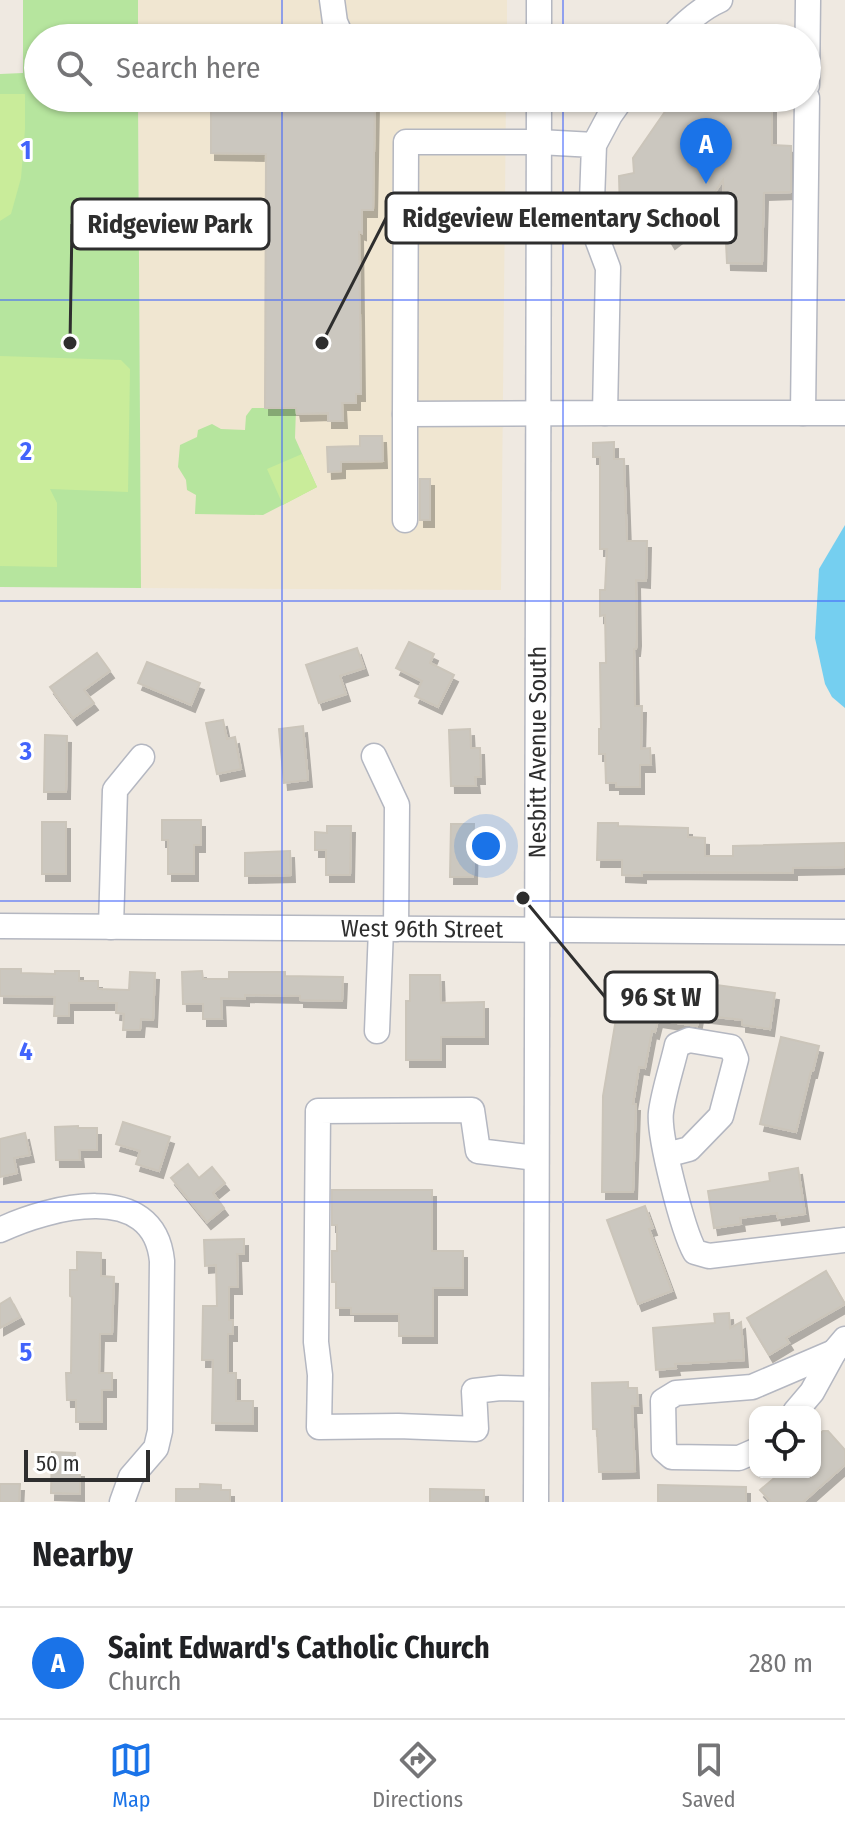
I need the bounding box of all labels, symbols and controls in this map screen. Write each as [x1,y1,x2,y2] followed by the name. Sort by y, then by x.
[24,24,821,112] search box
[52,46,96,90] icon: search
[116,50,261,86] text: Search here
[680,118,732,184] pin: A
[21,135,32,166] text: 1
[386,193,736,243] callout: Ridgeview Elementary School
[72,199,269,249] callout: Ridgeview Park
[402,203,721,234] text: Ridgeview Elementary School
[88,209,253,240] text: Ridgeview Park
[19,436,32,467] text: 2
[523,646,552,858] street label: Nesbitt Avenue South
[19,736,32,767] text: 3
[466,826,506,866] your location
[341,914,503,944] street label: West 96th Street
[605,972,717,1022] callout: 96 St W
[621,982,701,1013] text: 96 St W
[19,1036,33,1067] text: 4
[20,1337,33,1368] text: 5
[749,1406,821,1478] map controls
[749,1406,821,1478] button: locate
[24,1446,150,1482] scale bar
[36,1450,80,1477] text: 50 m
[32,1534,133,1575] text: Nearby
[108,1630,490,1666] text: Saint Edward's Catholic Church
[51,1648,65,1679] text: A
[749,1648,813,1679] text: 280 m
[108,1666,181,1697] text: Church
[109,1738,153,1813] tab: Map
[372,1738,463,1813] tab: Directions
[682,1738,736,1813] tab: Saved

